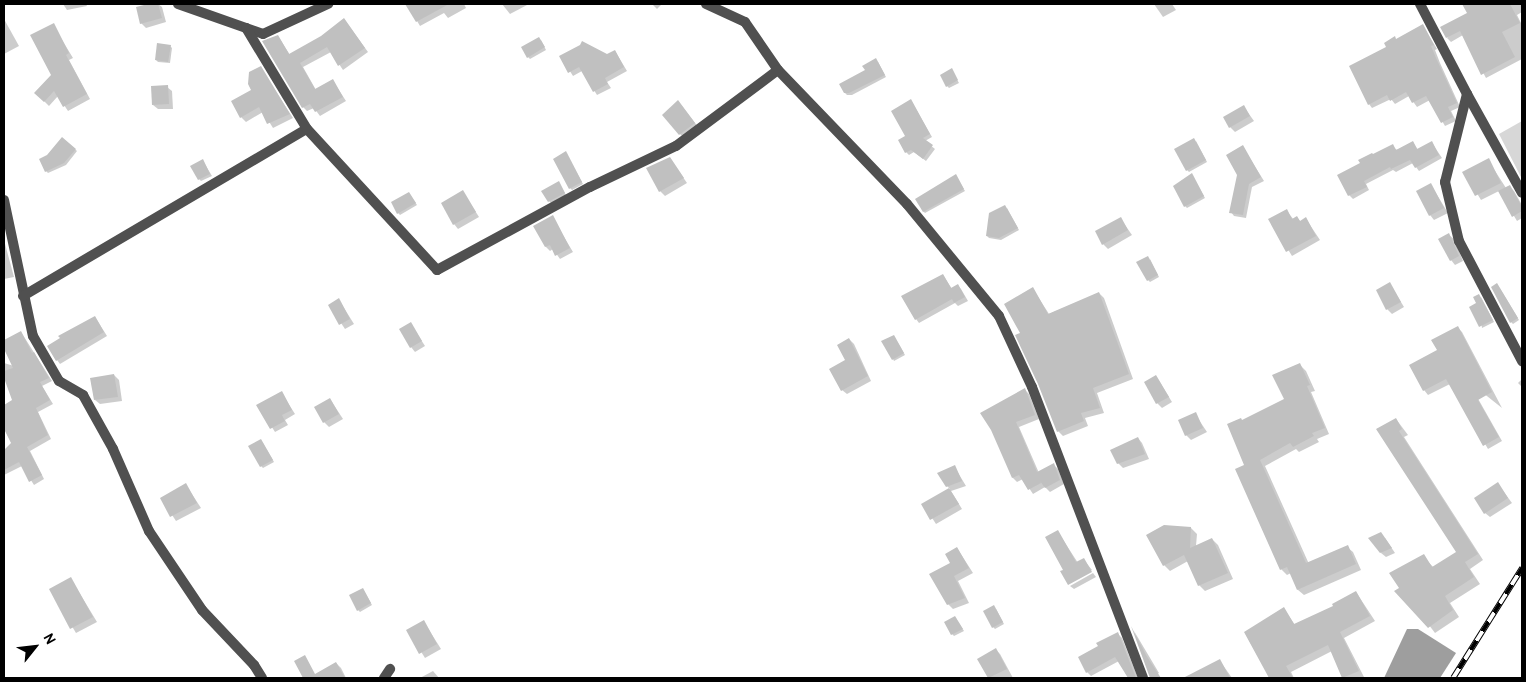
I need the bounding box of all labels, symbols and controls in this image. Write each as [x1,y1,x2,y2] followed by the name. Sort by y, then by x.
[10,622,60,672] north arrow
[39,631,58,648] text: N

